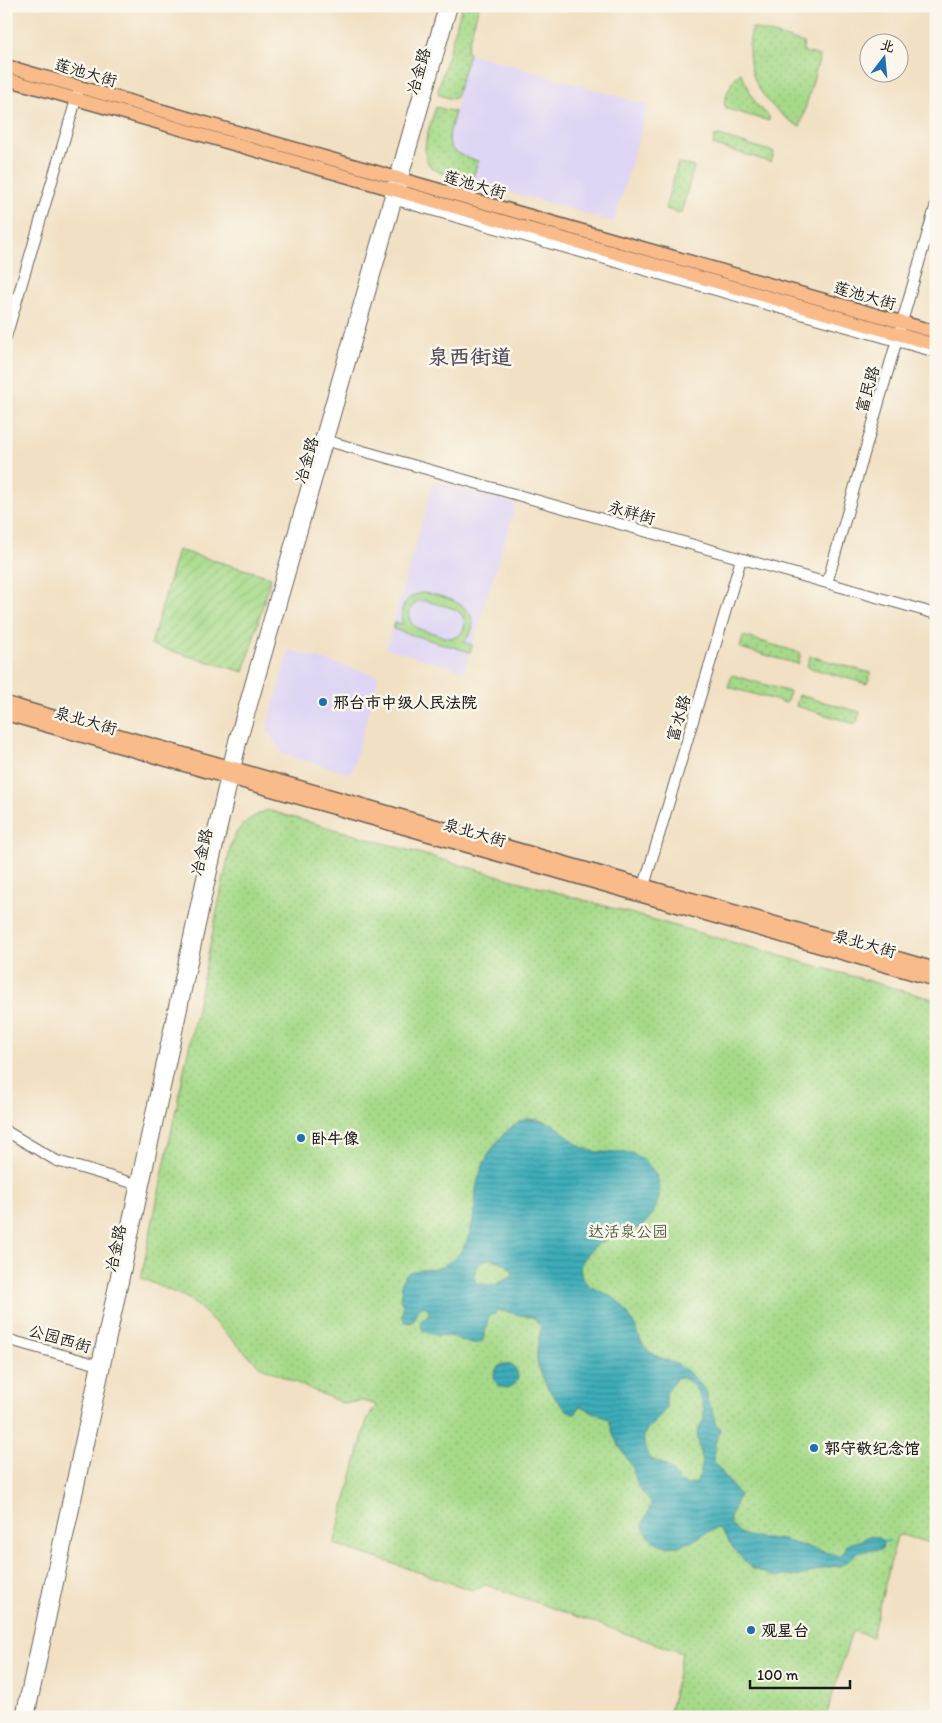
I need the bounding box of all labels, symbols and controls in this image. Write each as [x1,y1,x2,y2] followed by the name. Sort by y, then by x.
[860,32,910,82] north arrow
[878,36,897,56] text: 北
[403,45,434,97] street label: 冶金路
[52,55,119,90] street label: 莲池大街
[441,167,508,202] street label: 莲池大街
[831,278,898,313] street label: 莲池大街
[428,344,512,369] district label: 泉西街道
[852,363,883,415] street label: 富民路
[291,434,322,486] street label: 冶金路
[606,497,658,528] street label: 永祥街
[663,692,694,744] street label: 富水路
[333,693,477,712] place label: 邢台市中级人民法院
[317,696,329,708] marker: 邢台市中级人民法院
[52,703,119,738] street label: 泉北大街
[441,815,508,850] street label: 泉北大街
[187,827,216,878] street label: 冶金路
[831,926,898,961] street label: 泉北大街
[311,1129,359,1148] place label: 卧牛像
[295,1132,307,1144] marker: 卧牛像
[588,1222,668,1241] park label: 达活泉公园
[101,1223,130,1274] street label: 冶金路
[26,1321,93,1356] street label: 公园西街
[824,1439,920,1458] place label: 郭守敬纪念馆
[808,1442,820,1454] marker: 郭守敬纪念馆
[761,1621,809,1640] place label: 观星台
[745,1624,757,1636] marker: 观星台
[750,1658,850,1690] scale bar
[757,1666,799,1684] text: 100 m

